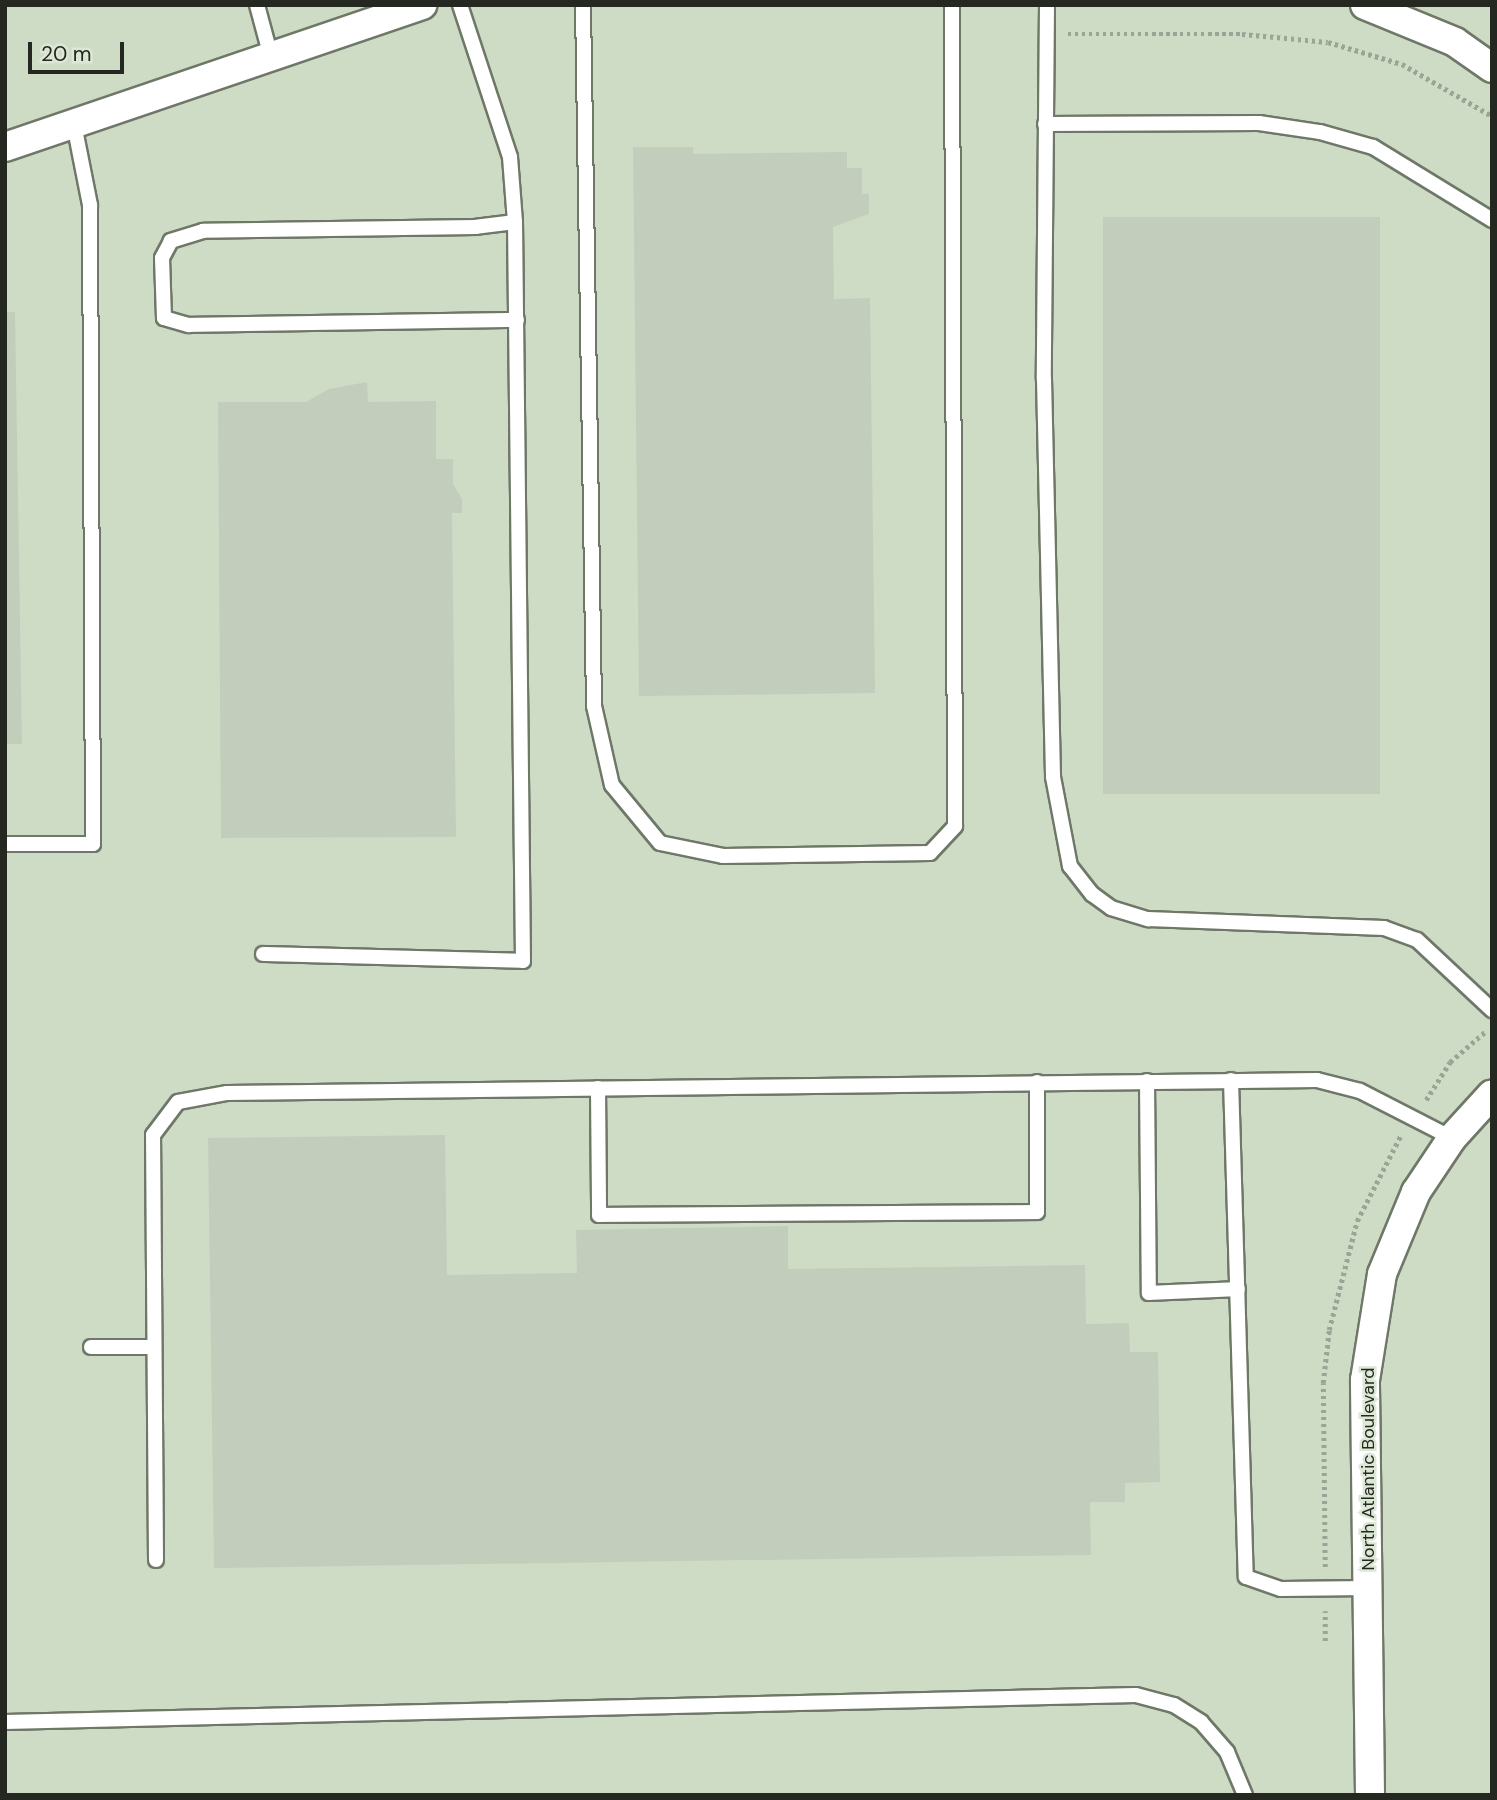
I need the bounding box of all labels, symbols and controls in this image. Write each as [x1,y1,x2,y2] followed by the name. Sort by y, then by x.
[32,28,128,72] scale bar
[41,40,92,68] text: 20 m
[1357,1368,1379,1570] street label: North Atlantic Boulevard

